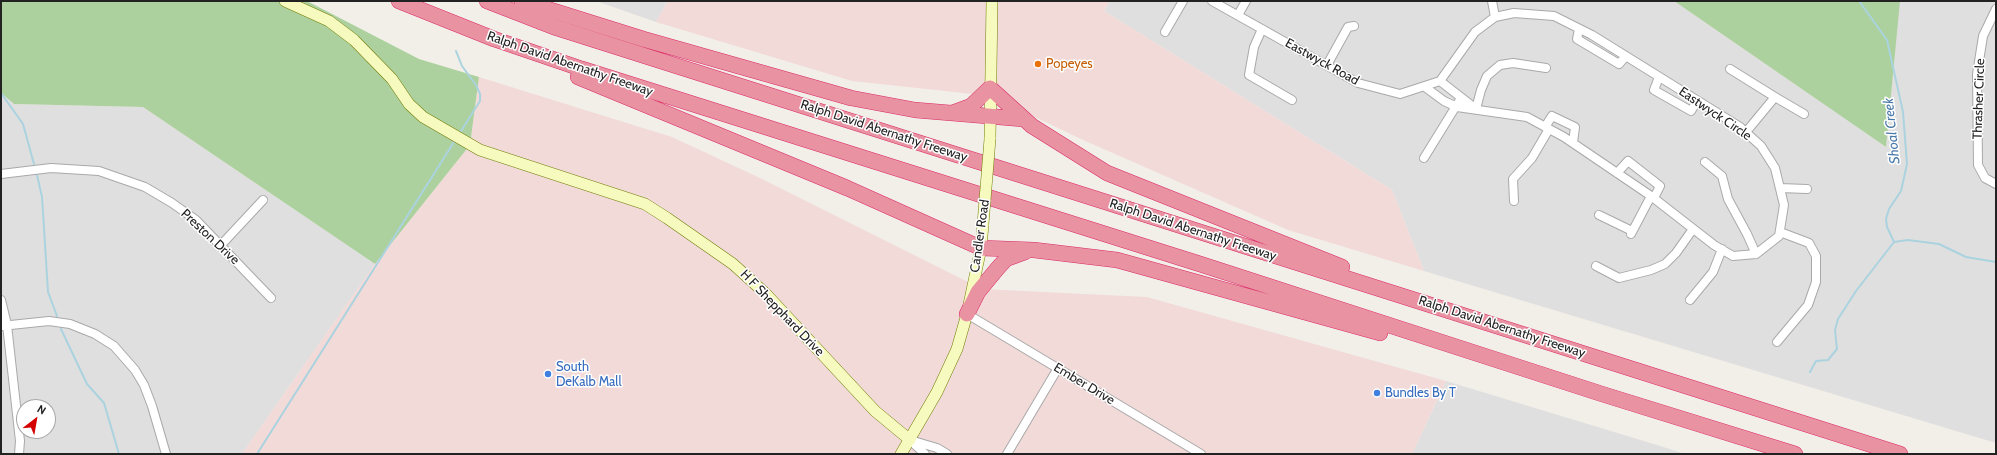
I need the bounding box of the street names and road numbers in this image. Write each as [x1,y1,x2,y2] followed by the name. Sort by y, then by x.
[485,28,655,100] street label: Ralph David Abernathy Freeway
[1282,35,1362,89] street label: Eastwyck Road
[1970,58,1988,140] street label: Thrasher Circle
[1676,84,1754,144] street label: Eastwyck Circle
[799,97,969,165] street label: Ralph David Abernathy Freeway
[1108,196,1278,264] street label: Ralph David Abernathy Freeway
[967,198,993,274] street label: Candler Road
[178,206,242,268] street label: Preston Drive
[737,267,827,359] street label: H F Shepphard Drive
[1417,293,1587,361] street label: Ralph David Abernathy Freeway
[1051,360,1117,408] street label: Ember Drive

